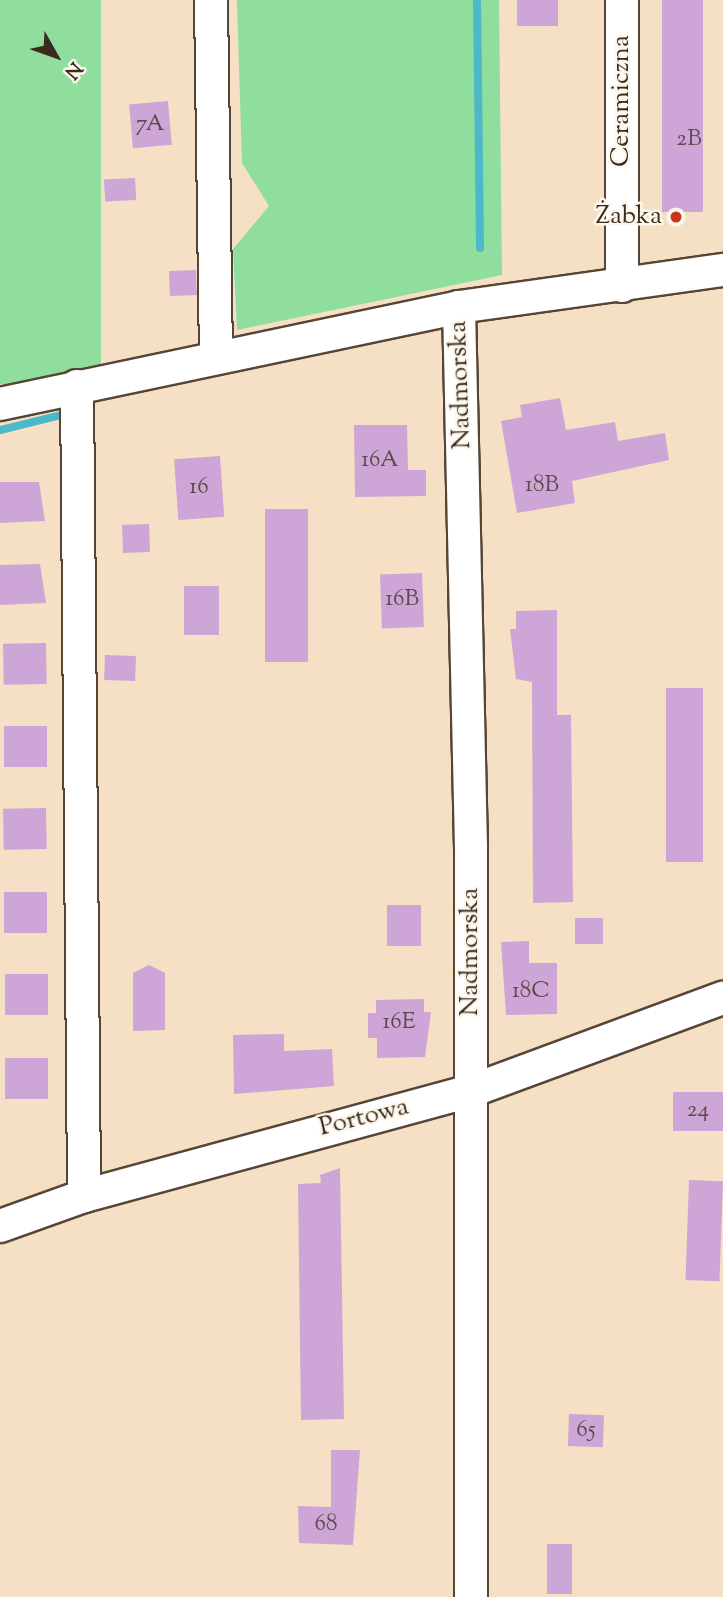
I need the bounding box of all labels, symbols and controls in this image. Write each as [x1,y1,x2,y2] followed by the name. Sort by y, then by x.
[21,21,91,91] north arrow
[606,35,638,167] street label: Ceramiczna
[57,55,88,84] text: N
[136,111,164,139] house number: 7A
[676,126,702,154] house number: 2B
[595,201,662,233] place label: Żabka
[668,209,684,225] marker: Żabka
[443,320,479,450] street label: Nadmorska
[361,447,399,475] house number: 16A
[525,472,559,500] house number: 18B
[189,474,209,502] house number: 16
[385,586,419,614] house number: 16B
[455,888,487,1016] street label: Nadmorska
[512,978,550,1006] house number: 18C
[382,1009,416,1037] house number: 16E
[316,1092,412,1144] street label: Portowa
[687,1097,709,1125] house number: 24
[576,1417,596,1445] house number: 65
[315,1511,337,1539] house number: 68

